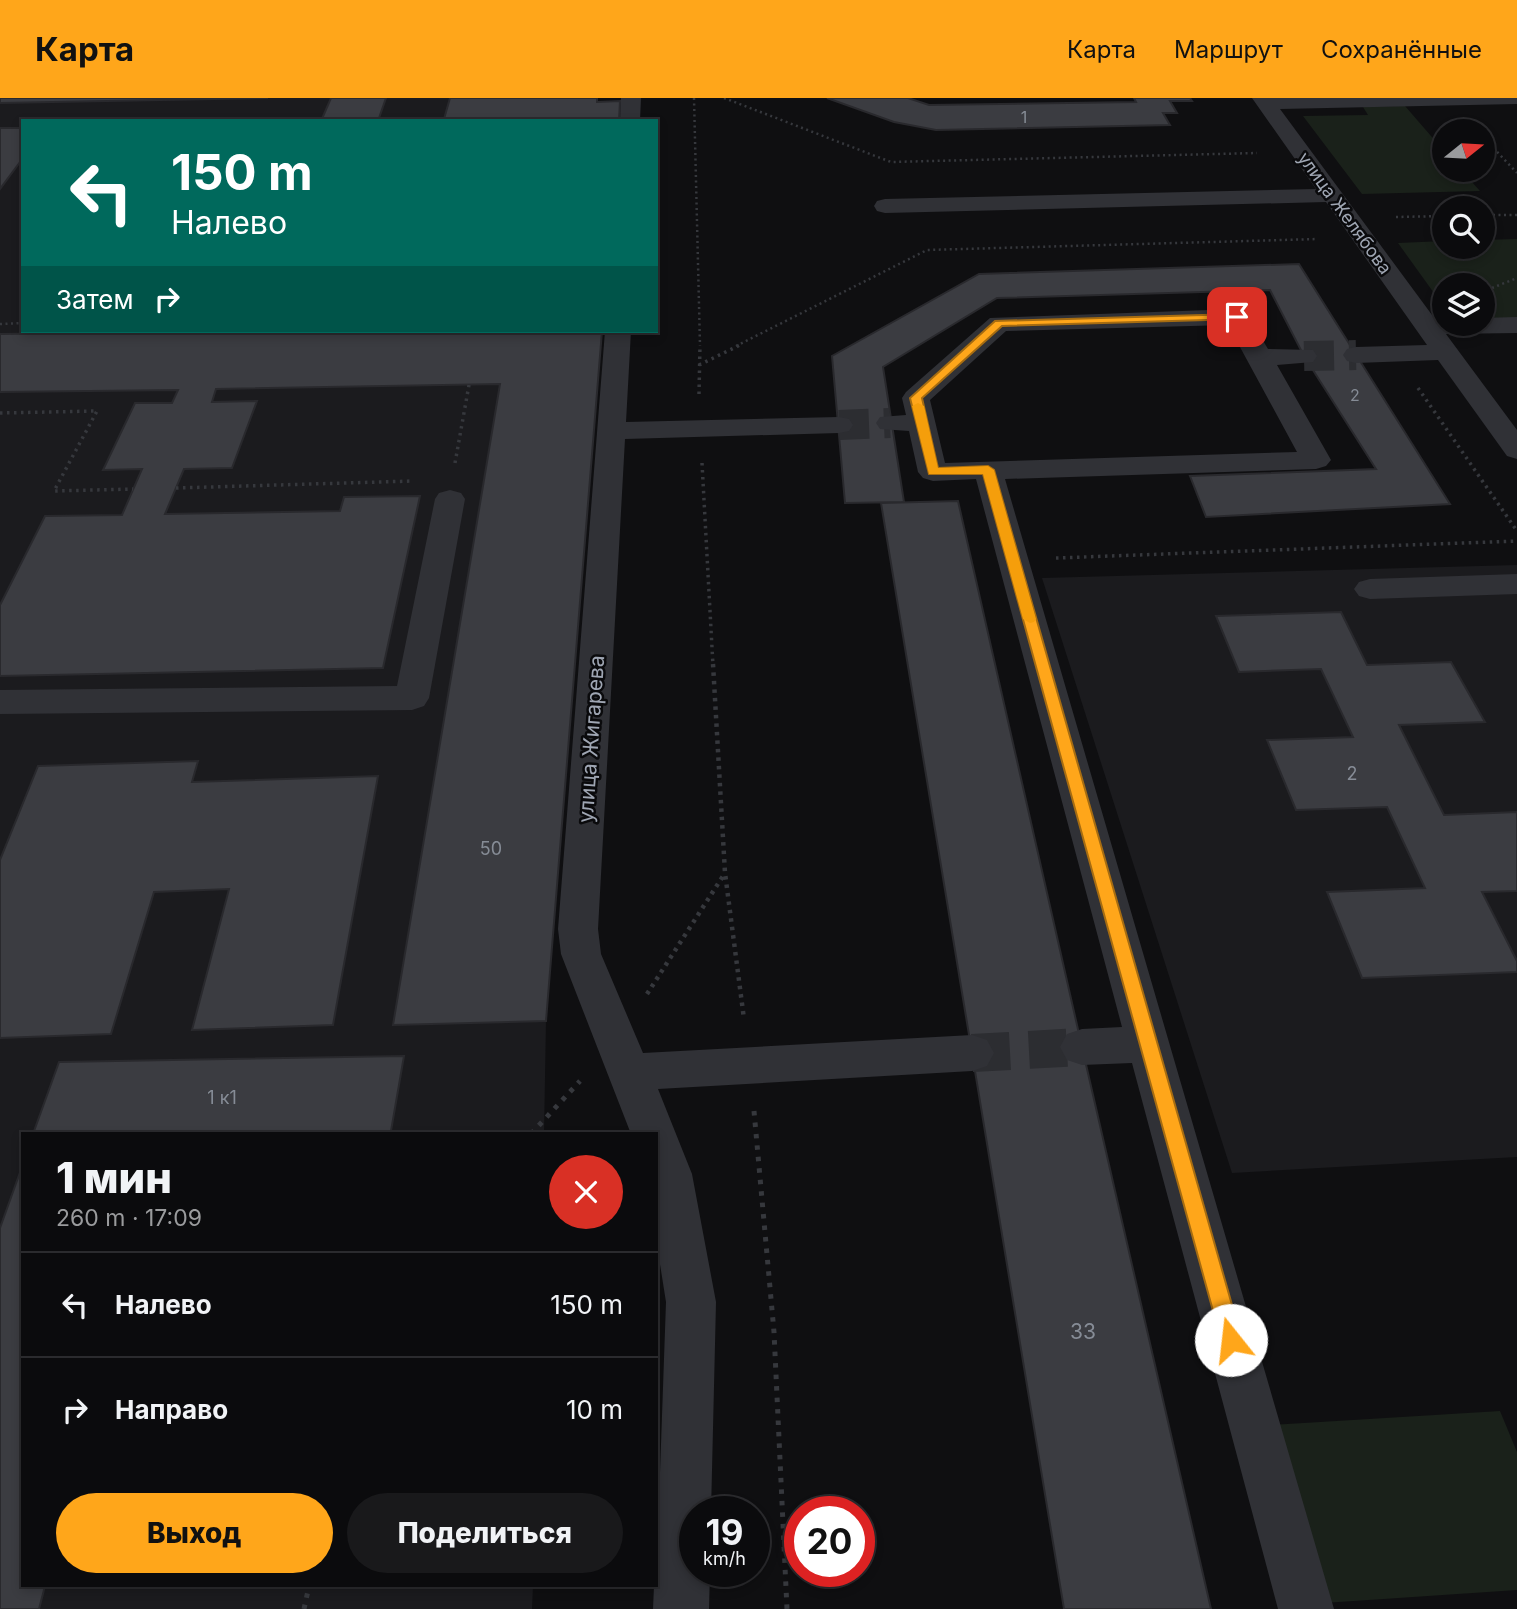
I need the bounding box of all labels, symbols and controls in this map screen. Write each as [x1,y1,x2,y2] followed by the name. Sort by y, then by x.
[35,29,134,69] text: Карта
[1067,35,1136,64] text: Карта
[1174,35,1283,64] text: Маршрут
[1321,35,1482,64] text: Сохранённые
[1021,107,1027,127] house number: 1
[1432,119,1494,182] north arrow
[1432,119,1495,336] map controls
[171,143,313,202] text: 150 m
[56,147,147,238] icon: left
[1294,148,1396,278] street label: улица Желябова
[1432,196,1495,259] button: search
[171,203,287,242] text: Налево
[1432,273,1495,336] button: layers
[148,280,186,318] icon: right
[56,284,134,315] text: Затем
[1207,287,1267,347] pin
[1218,298,1256,336] icon: arrive
[1350,385,1360,405] house number: 2
[573,654,609,824] street label: улица Жигарева
[1347,763,1357,784] house number: 2
[480,838,502,859] house number: 50
[207,1087,237,1108] house number: 1 к1
[56,1152,172,1203] text: 1 мин
[549,1155,623,1229] button: close
[56,1204,202,1232] text: 260 m · 17:09
[56,1286,94,1324] icon: left
[115,1289,212,1320] text: Налево
[550,1289,623,1320] text: 150 m
[1194,1303,1268,1377] position arrow
[1070,1319,1096,1344] house number: 33
[56,1391,94,1429] icon: right
[115,1394,228,1425] text: Направо
[566,1394,623,1425] text: 10 m
[56,1493,333,1573] button: Выход
[347,1493,623,1573] button: Поделиться
[784,1496,875,1587] speed limit sign: 20
[706,1511,743,1553] text: 19
[703,1548,746,1569] text: km/h

